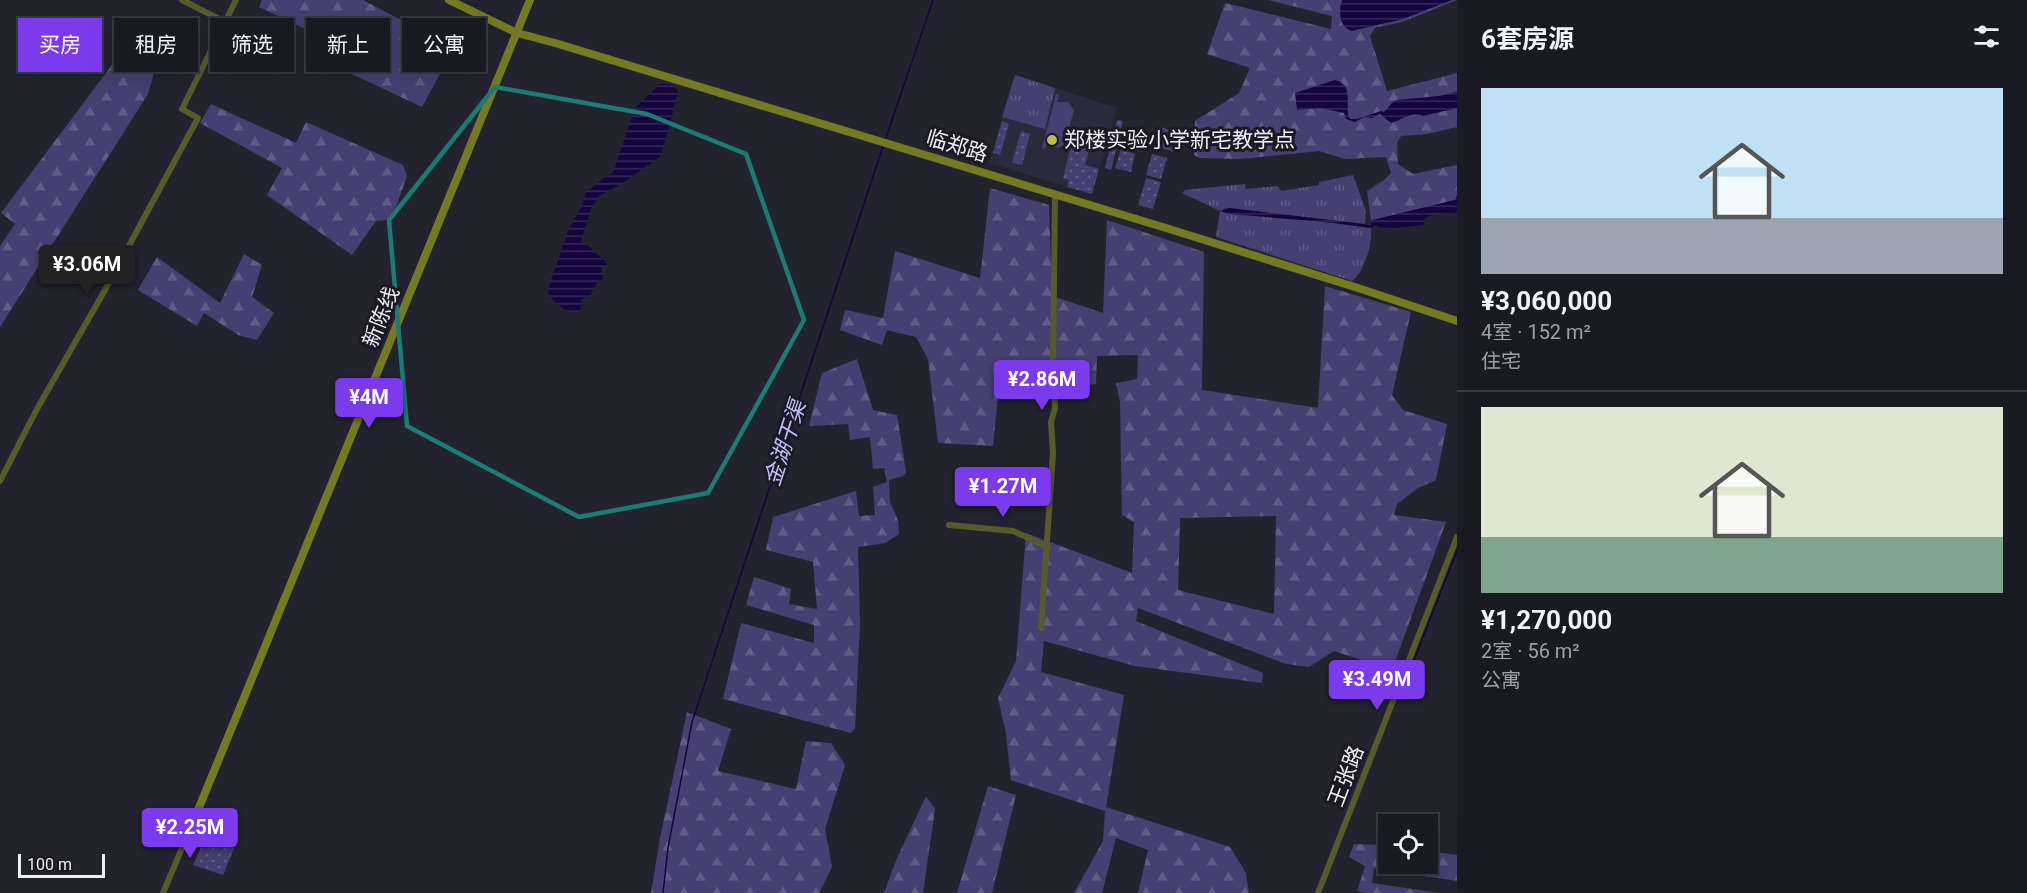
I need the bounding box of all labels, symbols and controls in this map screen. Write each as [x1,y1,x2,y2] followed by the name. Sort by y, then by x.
[18,18,102,72] chip: 买房
[114,18,198,72] chip: 租房
[210,18,294,72] chip: 筛选
[306,18,390,72] chip: 新上
[402,18,486,72] chip: 公寓
[1970,20,2003,53] icon: filters
[1481,24,1574,54] text: 6套房源
[923,125,991,167] street label: 临郑路
[1688,127,1796,235] icon: home
[1064,128,1295,152] place label: 郑楼实验小学新宅教学点
[1045,133,1059,147] marker: 郑楼实验小学新宅教学点
[38,245,136,296] pin: ¥3.06M
[53,252,121,276] text: ¥3.06M
[358,283,404,351] street label: 新陈线
[1481,286,1612,316] text: ¥3,060,000
[1481,320,1591,344] text: 4室 · 152 m²
[1481,349,1521,373] text: 住宅
[993,360,1091,411] pin: ¥2.86M
[1008,367,1076,391] text: ¥2.86M
[340,378,398,429] pin: ¥4M
[349,385,389,409] text: ¥4M
[760,394,811,489] water label: 金湖干渠
[1688,446,1796,554] icon: home
[954,467,1052,518] pin: ¥1.27M
[969,474,1037,498] text: ¥1.27M
[1481,605,1612,635] text: ¥1,270,000
[1481,639,1580,663] text: 2室 · 56 m²
[1328,660,1426,711] pin: ¥3.49M
[1343,667,1411,691] text: ¥3.49M
[1481,668,1521,692] text: 公寓
[1324,742,1368,810] street label: 王张路
[141,808,239,859] pin: ¥2.25M
[1378,814,1438,874] map controls
[1378,814,1438,874] button: locate
[156,815,224,839] text: ¥2.25M
[18,851,105,878] scale bar
[27,855,72,874] text: 100 m

